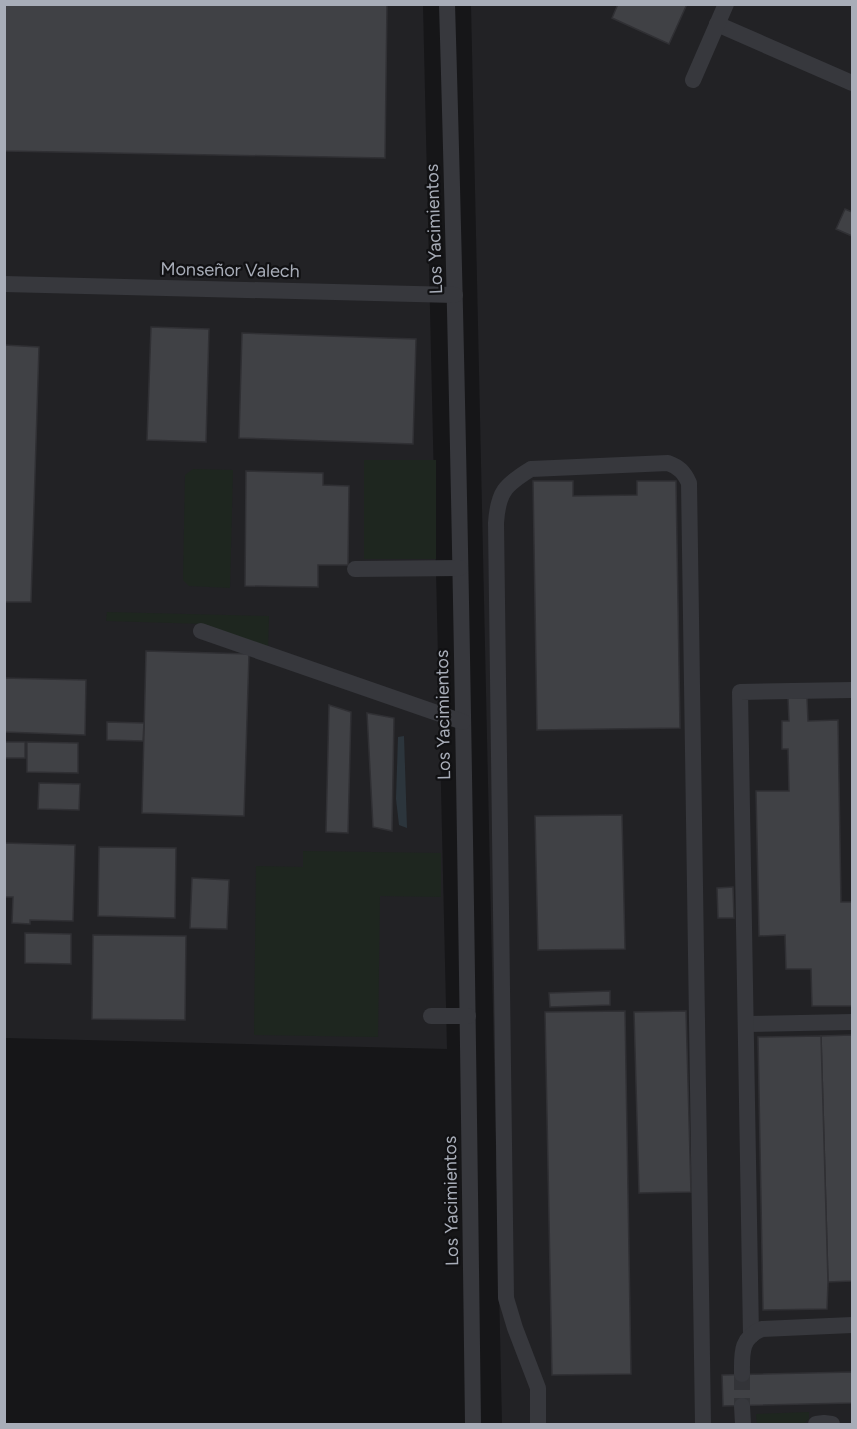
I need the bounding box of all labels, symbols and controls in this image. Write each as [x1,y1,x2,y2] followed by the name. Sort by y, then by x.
[421,163,447,295] street label: Los Yacimientos
[160,258,300,282] street label: Monseñor Valech
[431,650,455,780] street label: Los Yacimientos
[439,1136,463,1266] street label: Los Yacimientos

